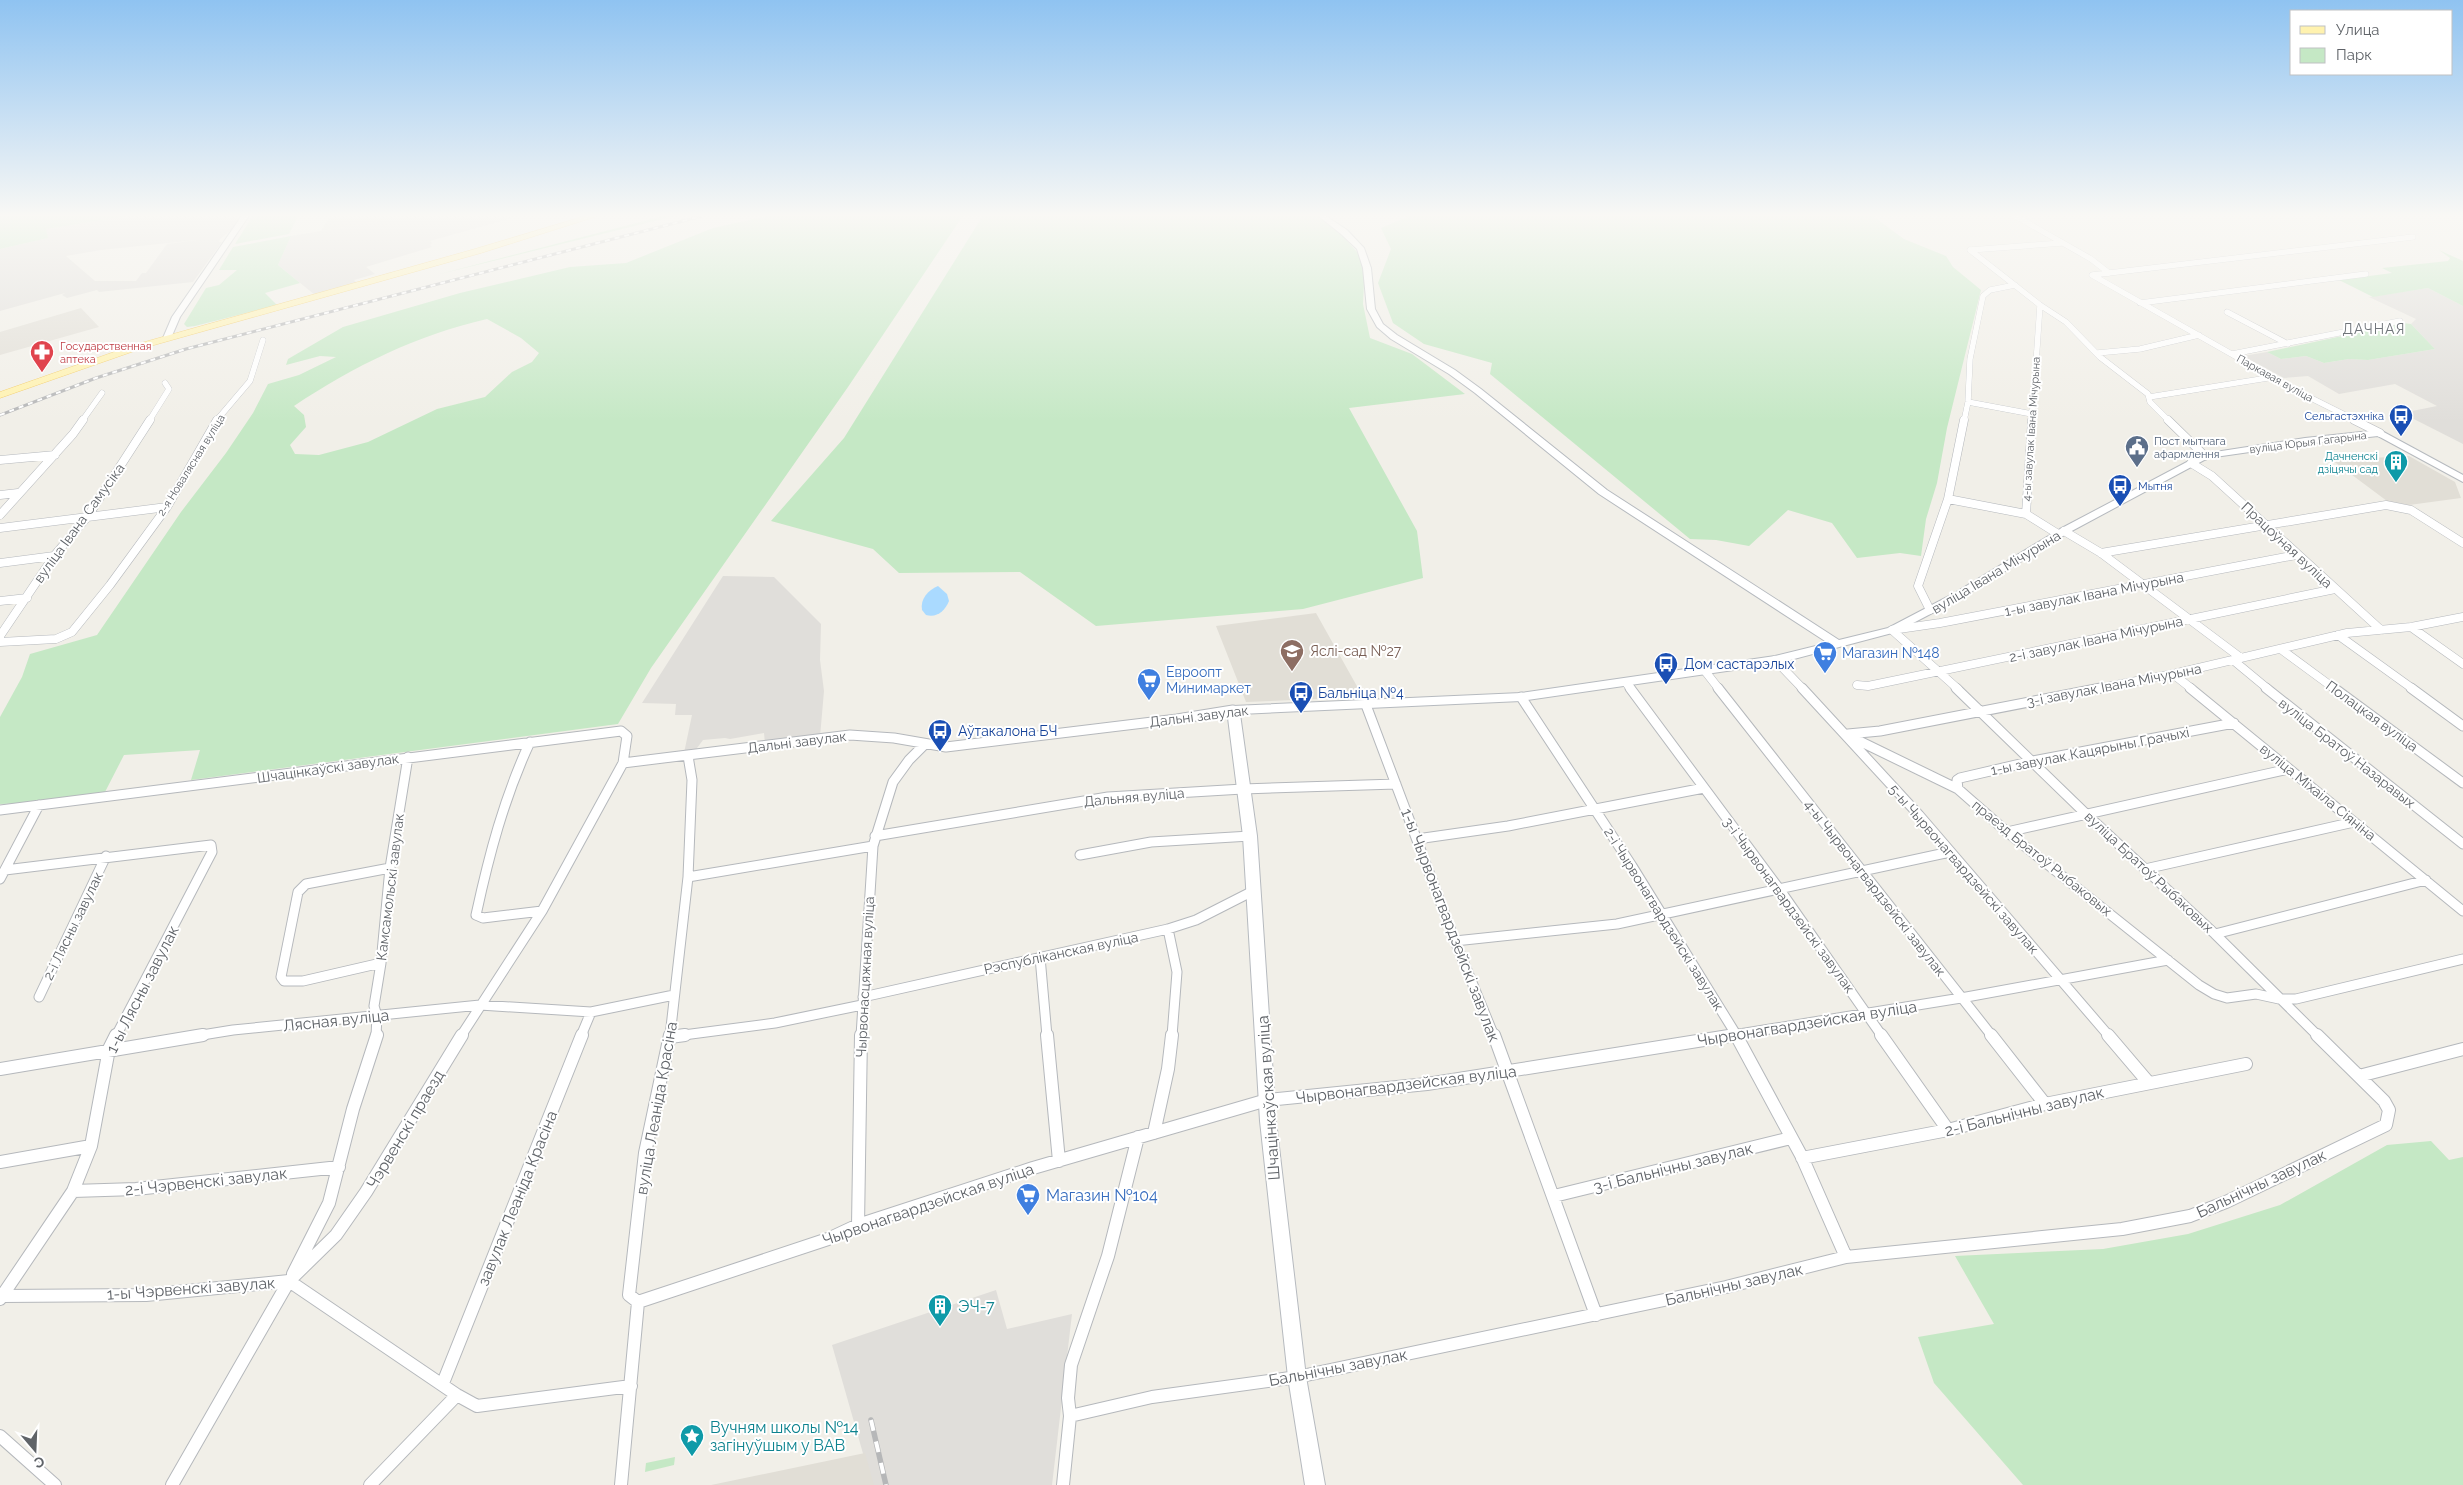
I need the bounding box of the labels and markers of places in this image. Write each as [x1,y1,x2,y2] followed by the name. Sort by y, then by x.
[29,339,55,373] pharmacy icon: Государственная аптека
[60,340,151,366] place label: Государственная аптека
[2388,403,2414,437] bus stop icon: Сельгастэхніка
[2304,410,2384,423] place label: Сельгастэхніка
[2124,434,2150,468] public building icon: Пост мытнага афармлення
[2154,435,2226,461] place label: Пост мытнага афармлення
[2383,449,2409,483] building icon: Дачненскі дзіцячы сад
[2318,450,2379,476] place label: Дачненскі дзіцячы сад
[2107,473,2133,507] bus stop icon: Мытня
[2138,480,2172,493] place label: Мытня
[1279,638,1305,672] school or university icon: Яслі-сад №27
[1812,640,1838,674] supermarket icon: Магазин №148
[1310,643,1402,659] place label: Яслі-сад №27
[1842,645,1940,661] place label: Магазин №148
[1653,651,1679,685] bus stop icon: Дом састарэлых
[1684,656,1794,672] place label: Дом састарэлых
[1166,664,1251,696] place label: Евроопт Минимаркет
[1136,667,1162,701] supermarket icon: Евроопт Минимаркет
[1288,680,1314,714] bus stop icon: Бальніца №4
[1318,685,1404,701] place label: Бальніца №4
[927,718,953,752] bus stop icon: Аўтакалона БЧ
[958,723,1058,739] place label: Аўтакалона БЧ
[1015,1182,1041,1216] supermarket icon: Магазин №104
[1046,1186,1158,1205] place label: Магазин №104
[927,1293,953,1327] building icon: ЭЧ-7
[958,1297,995,1316] place label: ЭЧ-7
[710,1418,859,1455] place label: Вучням школы №14 загінуўшым у ВАВ
[679,1423,705,1457] place icon: Вучням школы №14 загінуўшым у ВАВ

